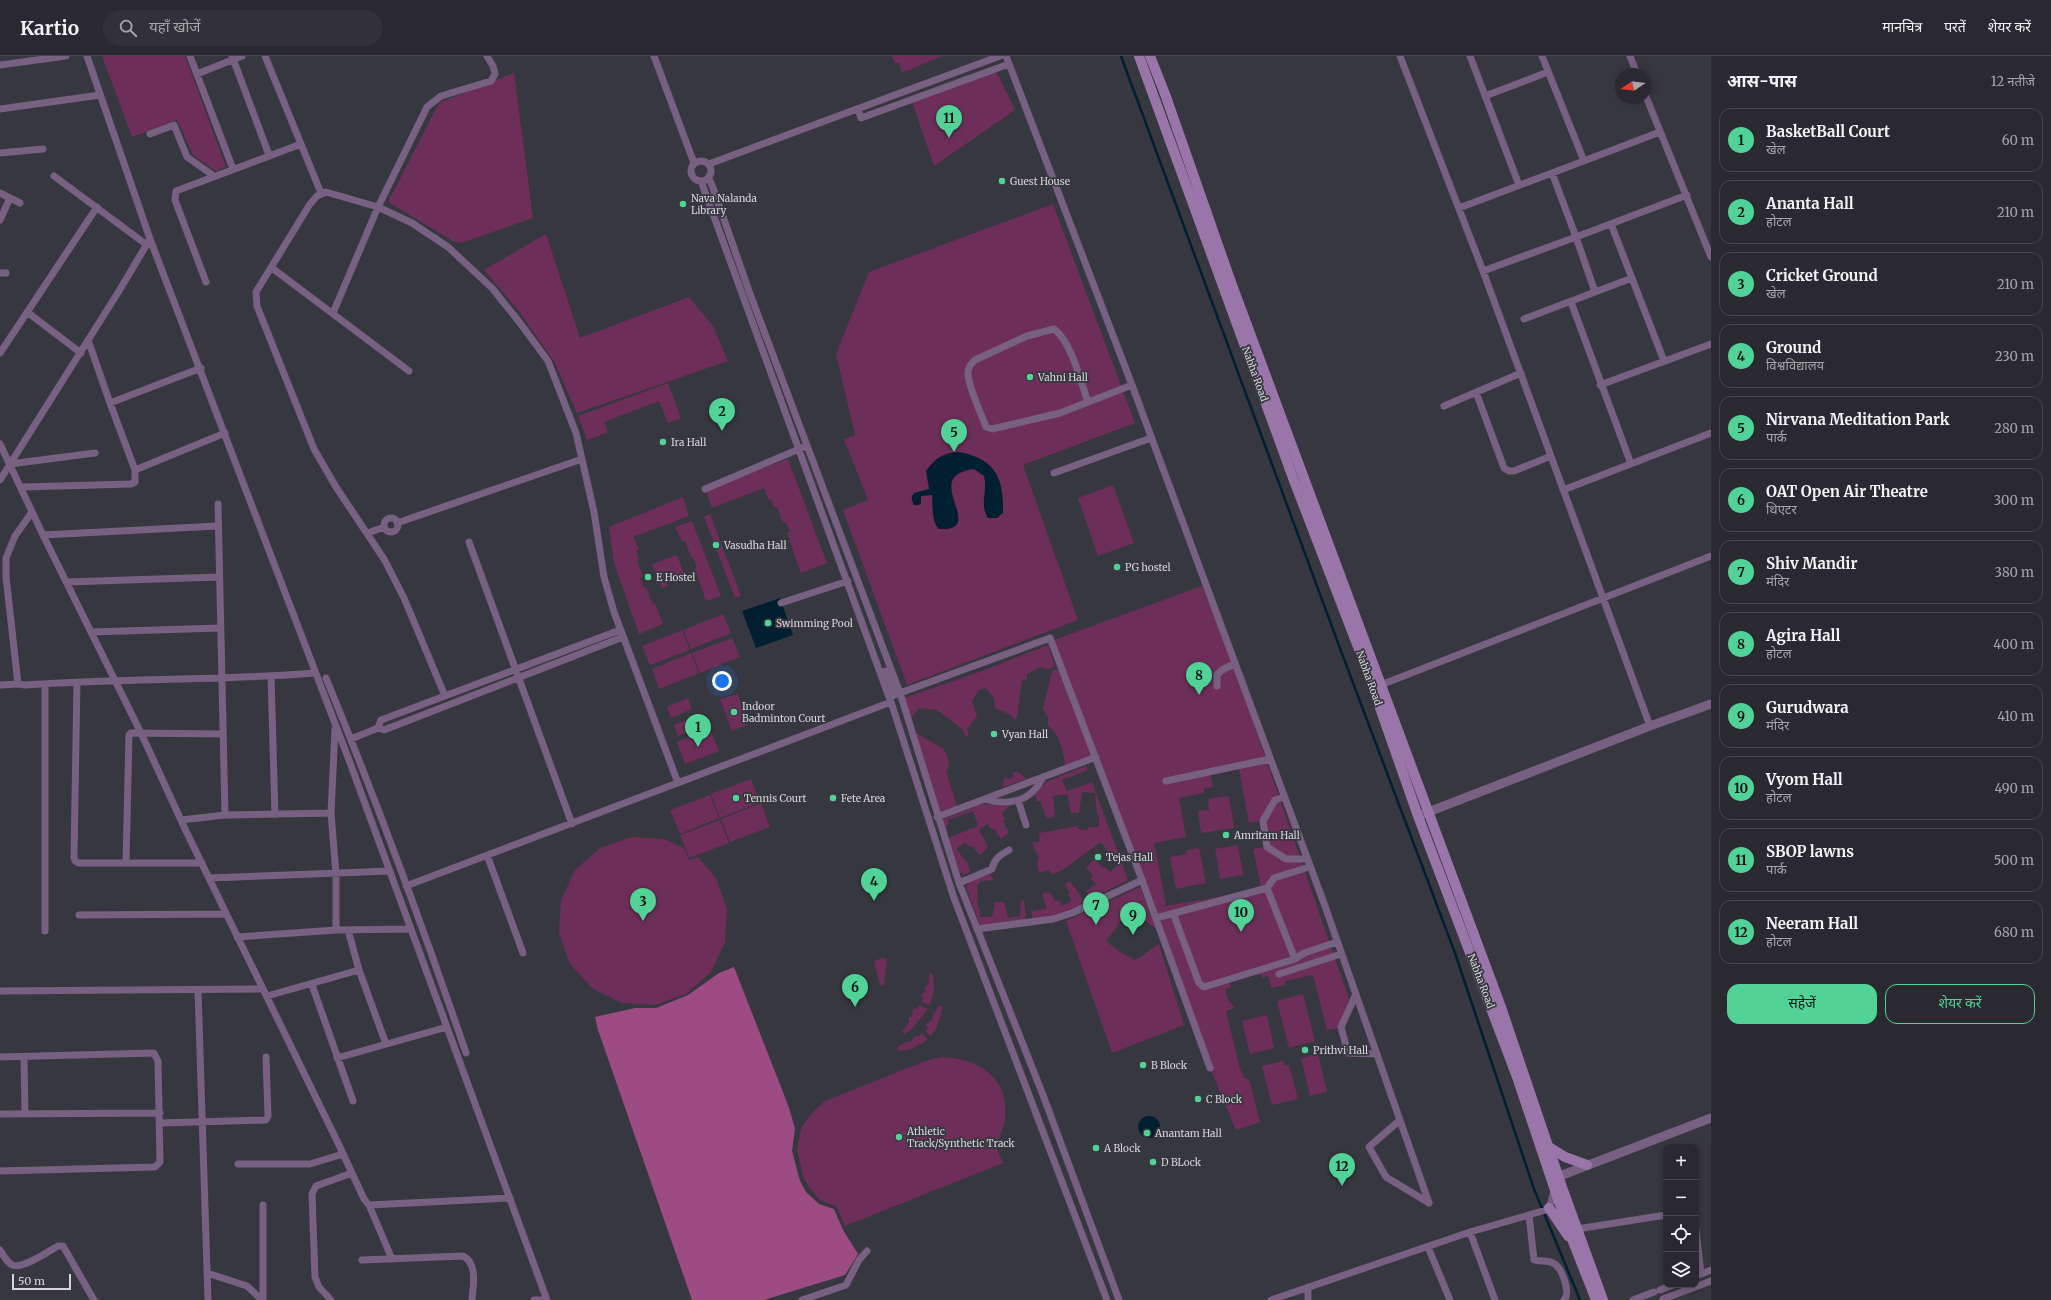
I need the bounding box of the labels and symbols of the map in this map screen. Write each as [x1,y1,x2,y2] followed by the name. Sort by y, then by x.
[1615,68,1651,104] north arrow
[936,105,962,138] pin: 11
[1010,175,1070,188] place label: Guest House
[997,176,1007,186] marker: Guest House
[691,192,757,217] place label: Nava Nalanda Library
[678,199,688,209] marker: Nava Nalanda Library
[1239,345,1271,403] street label: Nabha Road
[1037,371,1088,384] place label: Vahni Hall
[1025,372,1035,382] marker: Vahni Hall
[709,398,735,431] pin: 2
[941,419,967,452] pin: 5
[671,436,706,449] place label: Ira Hall
[658,437,668,447] marker: Ira Hall
[723,539,787,552] place label: Vasudha Hall
[711,540,721,550] marker: Vasudha Hall
[1125,561,1171,574] place label: PG hostel
[1112,562,1122,572] marker: PG hostel
[656,571,695,584] place label: E Hostel
[643,572,653,582] marker: E Hostel
[776,617,853,630] place label: Swimming Pool
[763,618,773,628] marker: Swimming Pool
[1353,649,1385,707] street label: Nabha Road
[1186,662,1212,695] pin: 8
[712,671,732,691] your location
[742,700,826,725] place label: Indoor Badminton Court
[729,707,739,717] marker: Indoor Badminton Court
[685,714,711,747] pin: 1
[1001,728,1048,741] place label: Vyan Hall
[989,729,999,739] marker: Vyan Hall
[744,792,807,805] place label: Tennis Court
[841,792,886,805] place label: Fete Area
[731,793,741,803] marker: Tennis Court
[828,793,838,803] marker: Fete Area
[1233,829,1300,842] place label: Amritam Hall
[1221,830,1231,840] marker: Amritam Hall
[1106,851,1153,864] place label: Tejas Hall
[1093,852,1103,862] marker: Tejas Hall
[861,868,887,901] pin: 4
[630,888,656,921] pin: 3
[1083,892,1109,925] pin: 7
[1228,899,1254,932] pin: 10
[1120,902,1146,935] pin: 9
[1465,952,1497,1010] street label: Nabha Road
[842,974,868,1007] pin: 6
[1313,1044,1368,1057] place label: Prithvi Hall
[1300,1045,1310,1055] marker: Prithvi Hall
[1151,1059,1188,1072] place label: B Block
[1138,1060,1148,1070] marker: B Block
[1206,1093,1243,1106] place label: C Block
[1193,1094,1203,1104] marker: C Block
[906,1125,1015,1150] place label: Athletic Track/Synthetic Track
[1154,1127,1222,1140] place label: Anantam Hall
[1142,1128,1152,1138] marker: Anantam Hall
[894,1132,904,1142] marker: Athletic Track/Synthetic Track
[1103,1142,1141,1155] place label: A Block
[1091,1143,1101,1153] marker: A Block
[1329,1153,1355,1186] pin: 12
[1161,1156,1202,1169] place label: D BLock
[1148,1157,1158,1167] marker: D BLock
[12,1272,71,1291] scale bar

